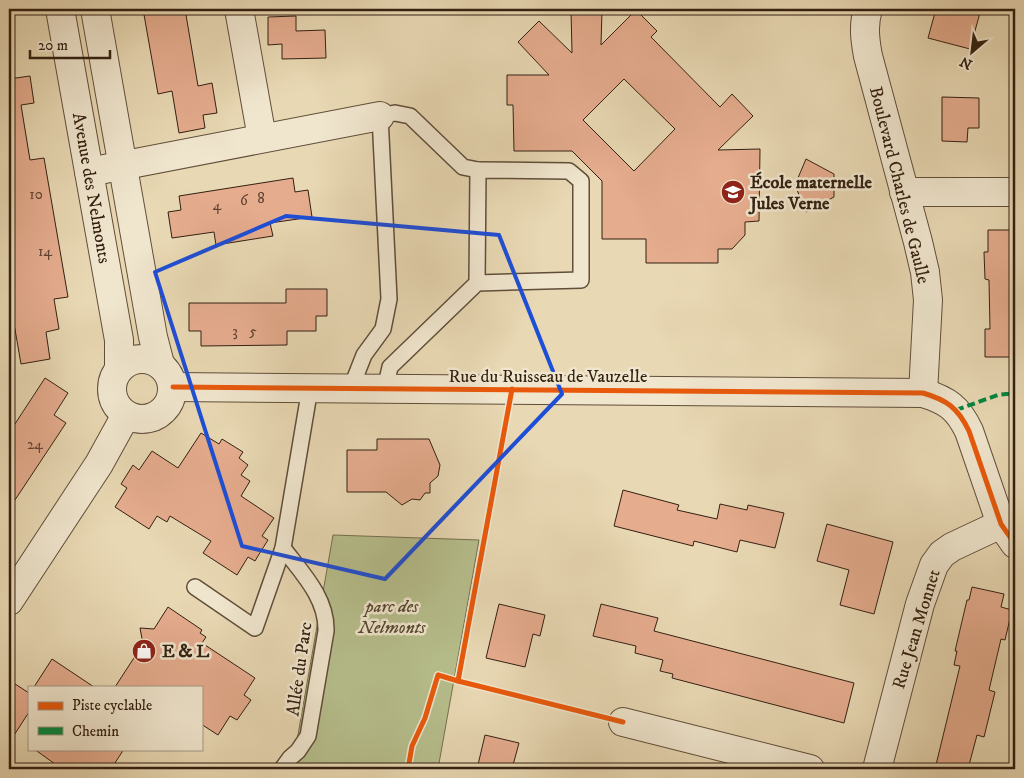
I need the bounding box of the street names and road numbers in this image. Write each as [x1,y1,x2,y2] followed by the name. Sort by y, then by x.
[864,84,934,286] street label: Boulevard Charles de Gaulle
[67,111,115,265] street label: Avenue des Nelmonts
[449,366,647,388] street label: Rue du Ruisseau de Vauzelle
[888,567,946,692] street label: Rue Jean Monnet
[282,620,318,718] street label: Allée du Parc

